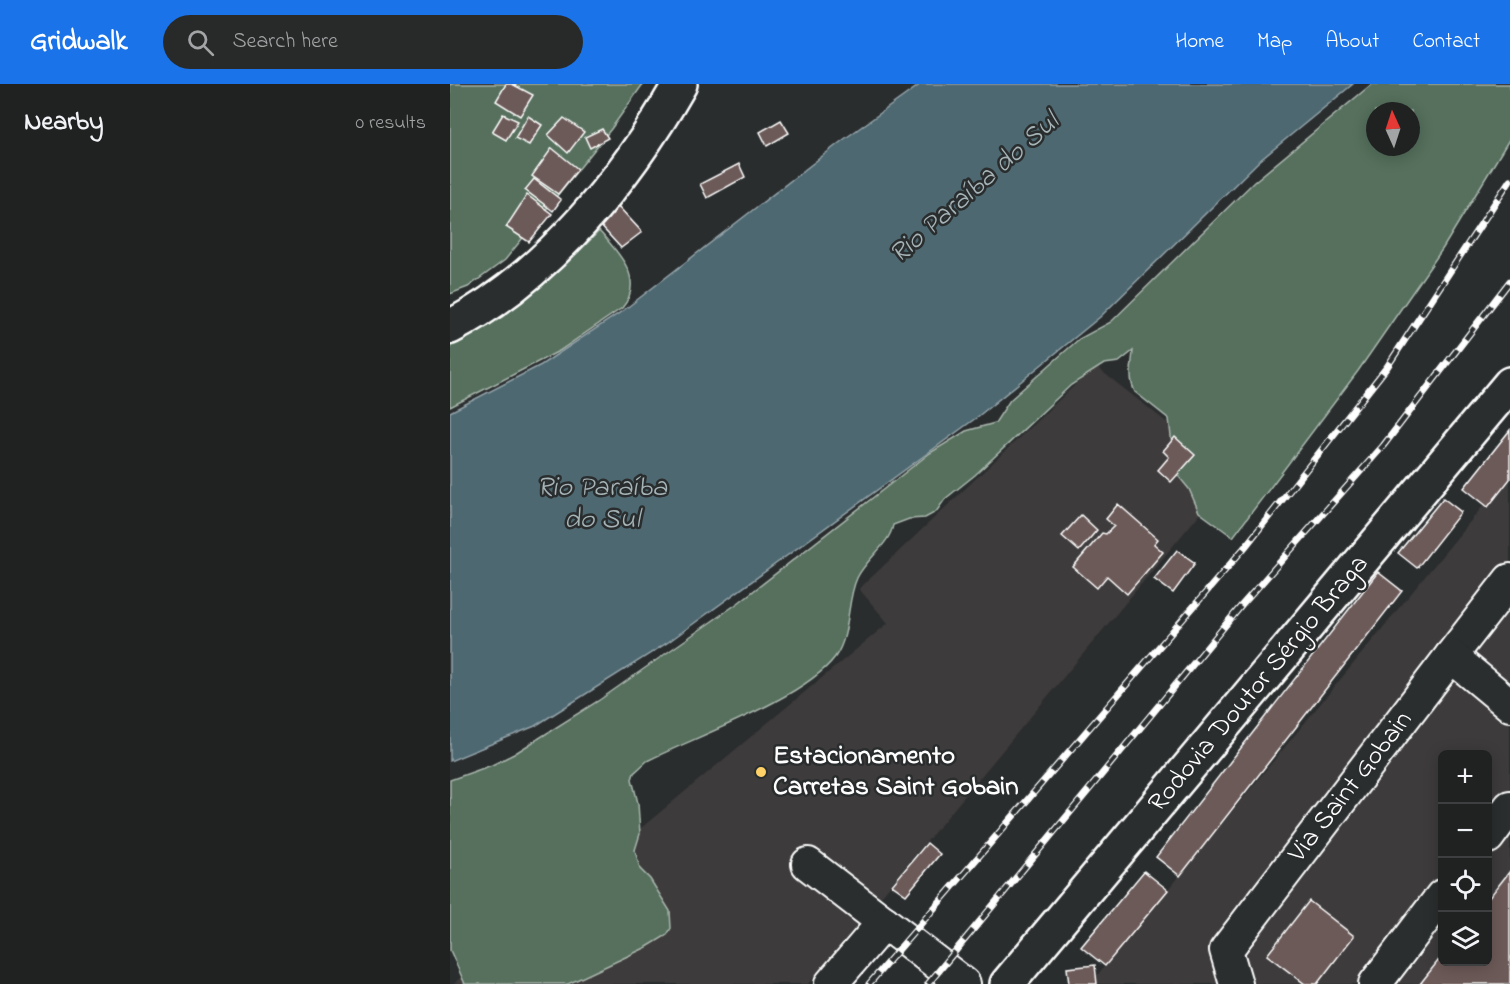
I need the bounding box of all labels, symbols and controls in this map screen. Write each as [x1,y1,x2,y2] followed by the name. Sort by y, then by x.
[163,15,583,69] search box
[30,22,127,63] text: Gridwalk
[184,26,217,59] icon: search
[232,26,338,58] text: Search here
[1175,27,1224,57] text: Home
[1257,27,1292,57] text: Map
[1325,27,1379,57] text: About
[1412,27,1480,57] text: Contact
[881,101,1071,274] water label: Rio Paraíba do Sul
[1366,102,1420,156] north arrow
[24,104,103,142] text: Nearby
[355,109,426,138] text: 0 results
[537,468,668,541] water label: Rio Paraíba do Sul
[1139,547,1379,821] street label: Rodovia Doutor Sérgio Braga
[1279,703,1423,872] street label: Via Saint Gobain
[773,737,1018,807] place label: Estacionamento Carretas Saint Gobain
[1438,750,1492,966] map controls
[1438,750,1492,804] button: +
[754,765,768,779] marker: Estacionamento Carretas Saint Gobain
[1438,804,1492,858] button: −
[1438,858,1492,912] button: locate
[1438,912,1492,966] button: layers

